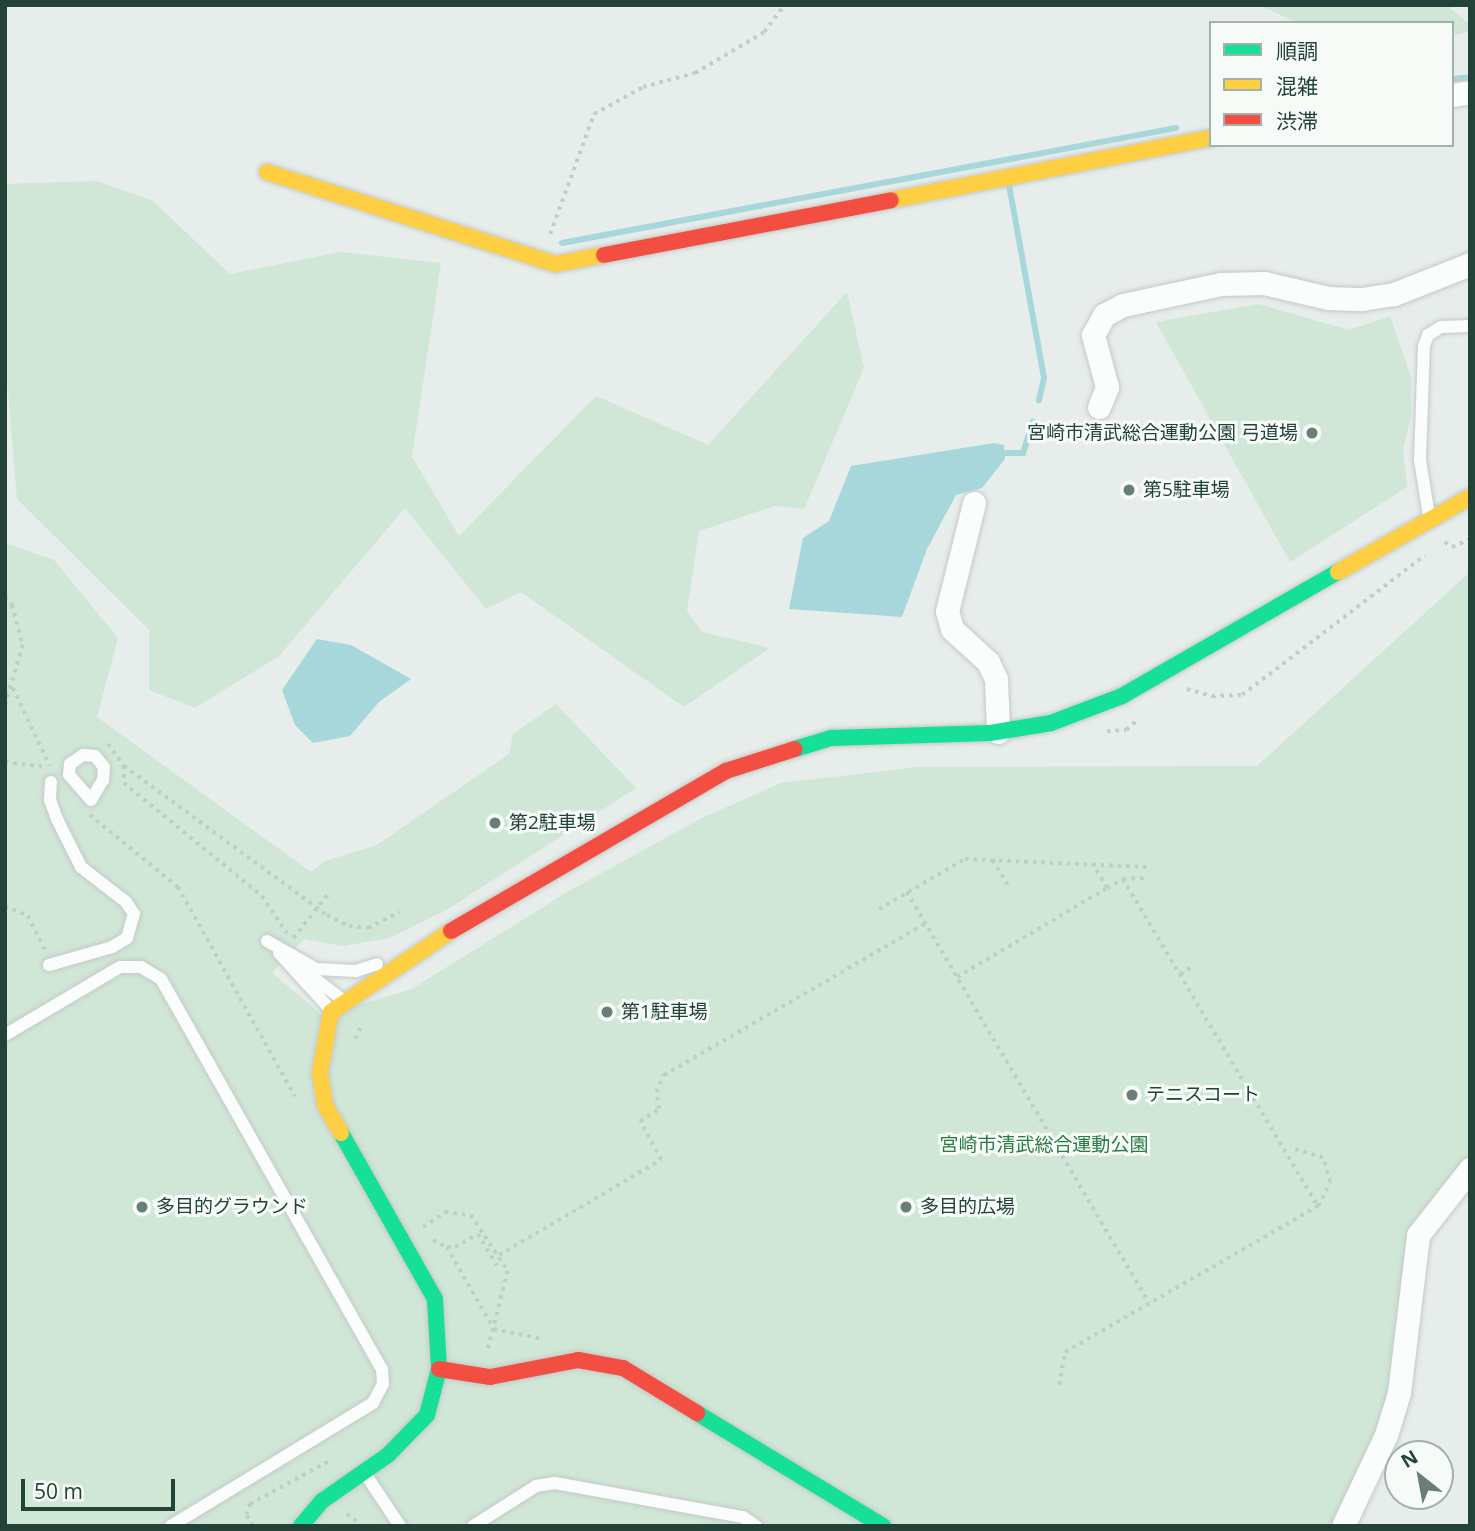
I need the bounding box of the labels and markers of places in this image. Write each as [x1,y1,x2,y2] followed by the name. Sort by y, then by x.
[1027,422,1298,444] place label: 宮崎市清武総合運動公園 弓道場
[1304,425,1320,441] marker: 宮崎市清武総合運動公園 弓道場
[1143,479,1230,501] place label: 第5駐車場
[1121,482,1137,498] marker: 第5駐車場
[509,812,596,834] place label: 第2駐車場
[487,815,503,831] marker: 第2駐車場
[621,1001,708,1023] place label: 第1駐車場
[599,1004,615,1020] marker: 第1駐車場
[1146,1084,1260,1106] place label: テニスコート
[1124,1087,1140,1103] marker: テニスコート
[156,1196,308,1218] place label: 多目的グラウンド
[920,1196,1015,1218] place label: 多目的広場
[134,1199,150,1215] marker: 多目的グラウンド
[898,1199,914,1215] marker: 多目的広場

